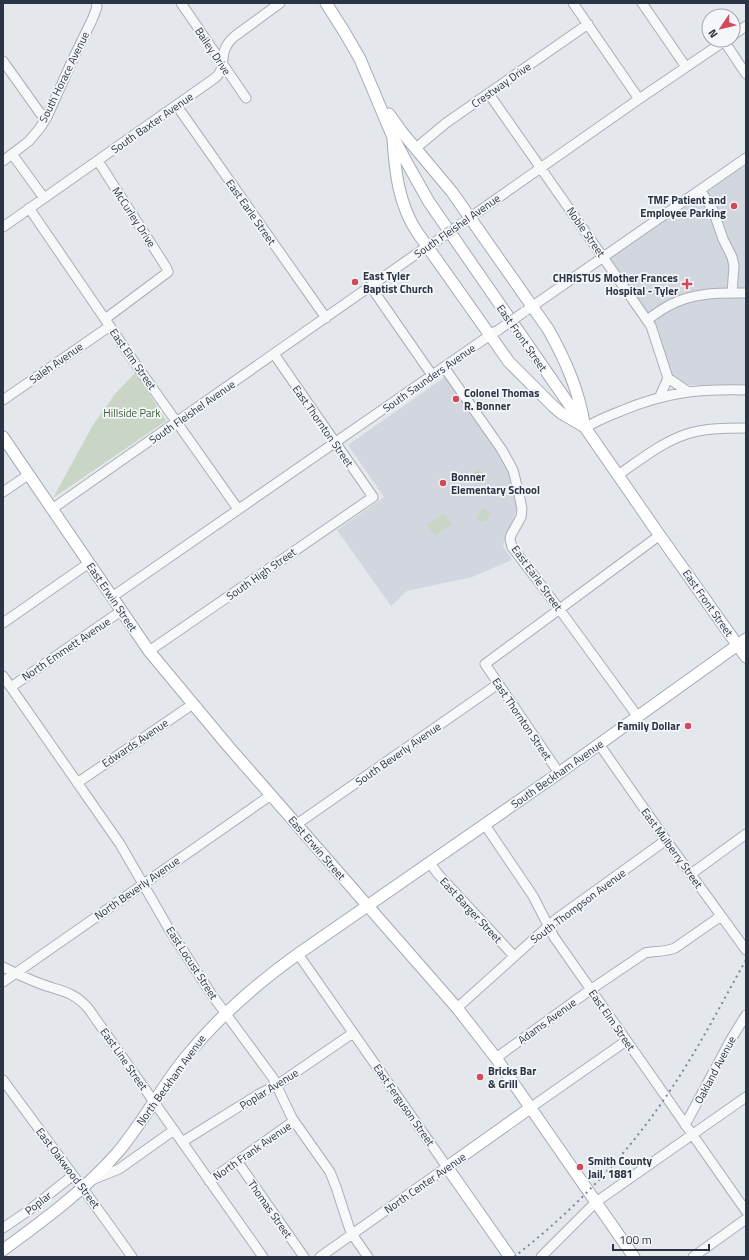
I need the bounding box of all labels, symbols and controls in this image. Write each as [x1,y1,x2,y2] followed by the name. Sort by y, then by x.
[701,8,741,48] north arrow
[191,24,235,78] street label: Bailey Drive
[704,26,722,41] text: N
[35,28,93,125] street label: South Horace Avenue
[468,58,535,112] street label: Crestway Drive
[108,88,197,157] street label: South Baxter Avenue
[222,176,280,248] street label: East Earle Street
[108,184,160,251] street label: McCurley Drive
[411,190,504,262] street label: South Fleishel Avenue
[640,192,726,221] place label: TMF Patient and Employee Parking
[729,201,739,211] marker: TMF Patient and Employee Parking
[563,204,609,260] street label: Noble Street
[363,268,433,297] place label: East Tyler Baptist Church
[553,270,678,299] place label: CHRISTUS Mother Frances Hospital - Tyler
[350,277,360,287] marker: East Tyler Baptist Church
[681,278,693,290] marker: CHRISTUS Mother Frances Hospital - Tyler
[493,301,551,375] street label: East Front Street
[106,325,160,393] street label: East Elm Street
[26,338,86,387] street label: Saleh Avenue
[379,340,479,416] street label: South Saunders Avenue
[146,376,239,448] street label: South Fleishel Avenue
[289,382,357,470] street label: East Thornton Street
[464,385,539,414] place label: Colonel Thomas R. Bonner
[451,394,461,404] marker: Colonel Thomas R. Bonner
[103,405,161,421] park label: Hillside Park
[451,469,540,498] place label: Bonner Elementary School
[438,478,448,488] marker: Bonner Elementary School
[508,542,566,614] street label: East Earle Street
[223,544,299,604] street label: South High Street
[83,559,141,635] street label: East Erwin Street
[679,566,737,640] street label: East Front Street
[19,613,114,685] street label: North Emmett Avenue
[488,675,556,764] street label: East Thornton Street
[99,715,172,771] street label: Edwards Avenue
[352,718,444,790] street label: South Beverly Avenue
[617,718,680,734] place label: Family Dollar
[683,721,693,731] marker: Family Dollar
[508,736,607,812] street label: South Beckham Avenue
[637,805,707,892] street label: East Mulberry Street
[285,812,349,884] street label: East Erwin Street
[91,852,183,923] street label: North Beverly Avenue
[527,864,629,947] street label: South Thompson Avenue
[436,874,506,947] street label: East Barger Street
[162,923,222,1003] street label: East Locust Street
[585,986,639,1054] street label: East Elm Street
[514,994,580,1048] street label: Adams Avenue
[97,1025,152,1094] street label: East Line Street
[132,1031,210,1129] street label: North Beckham Avenue
[690,1033,740,1107] street label: Oakland Avenue
[370,1061,438,1149] street label: East Ferguson Street
[488,1063,536,1092] place label: Bricks Bar & Grill
[236,1064,302,1113] street label: Poplar Avenue
[475,1072,485,1082] marker: Bricks Bar & Grill
[210,1118,295,1184] street label: North Frank Avenue
[32,1124,104,1212] street label: East Oakwood Street
[381,1149,469,1217] street label: North Center Avenue
[588,1153,652,1182] place label: Smith County Jail, 1881
[575,1162,585,1172] marker: Smith County Jail, 1881
[244,1177,296,1242] street label: Thomas Street
[21,1187,55,1219] street label: Poplar
[613,1226,709,1252] scale bar
[619,1230,652,1249] text: 100 m

